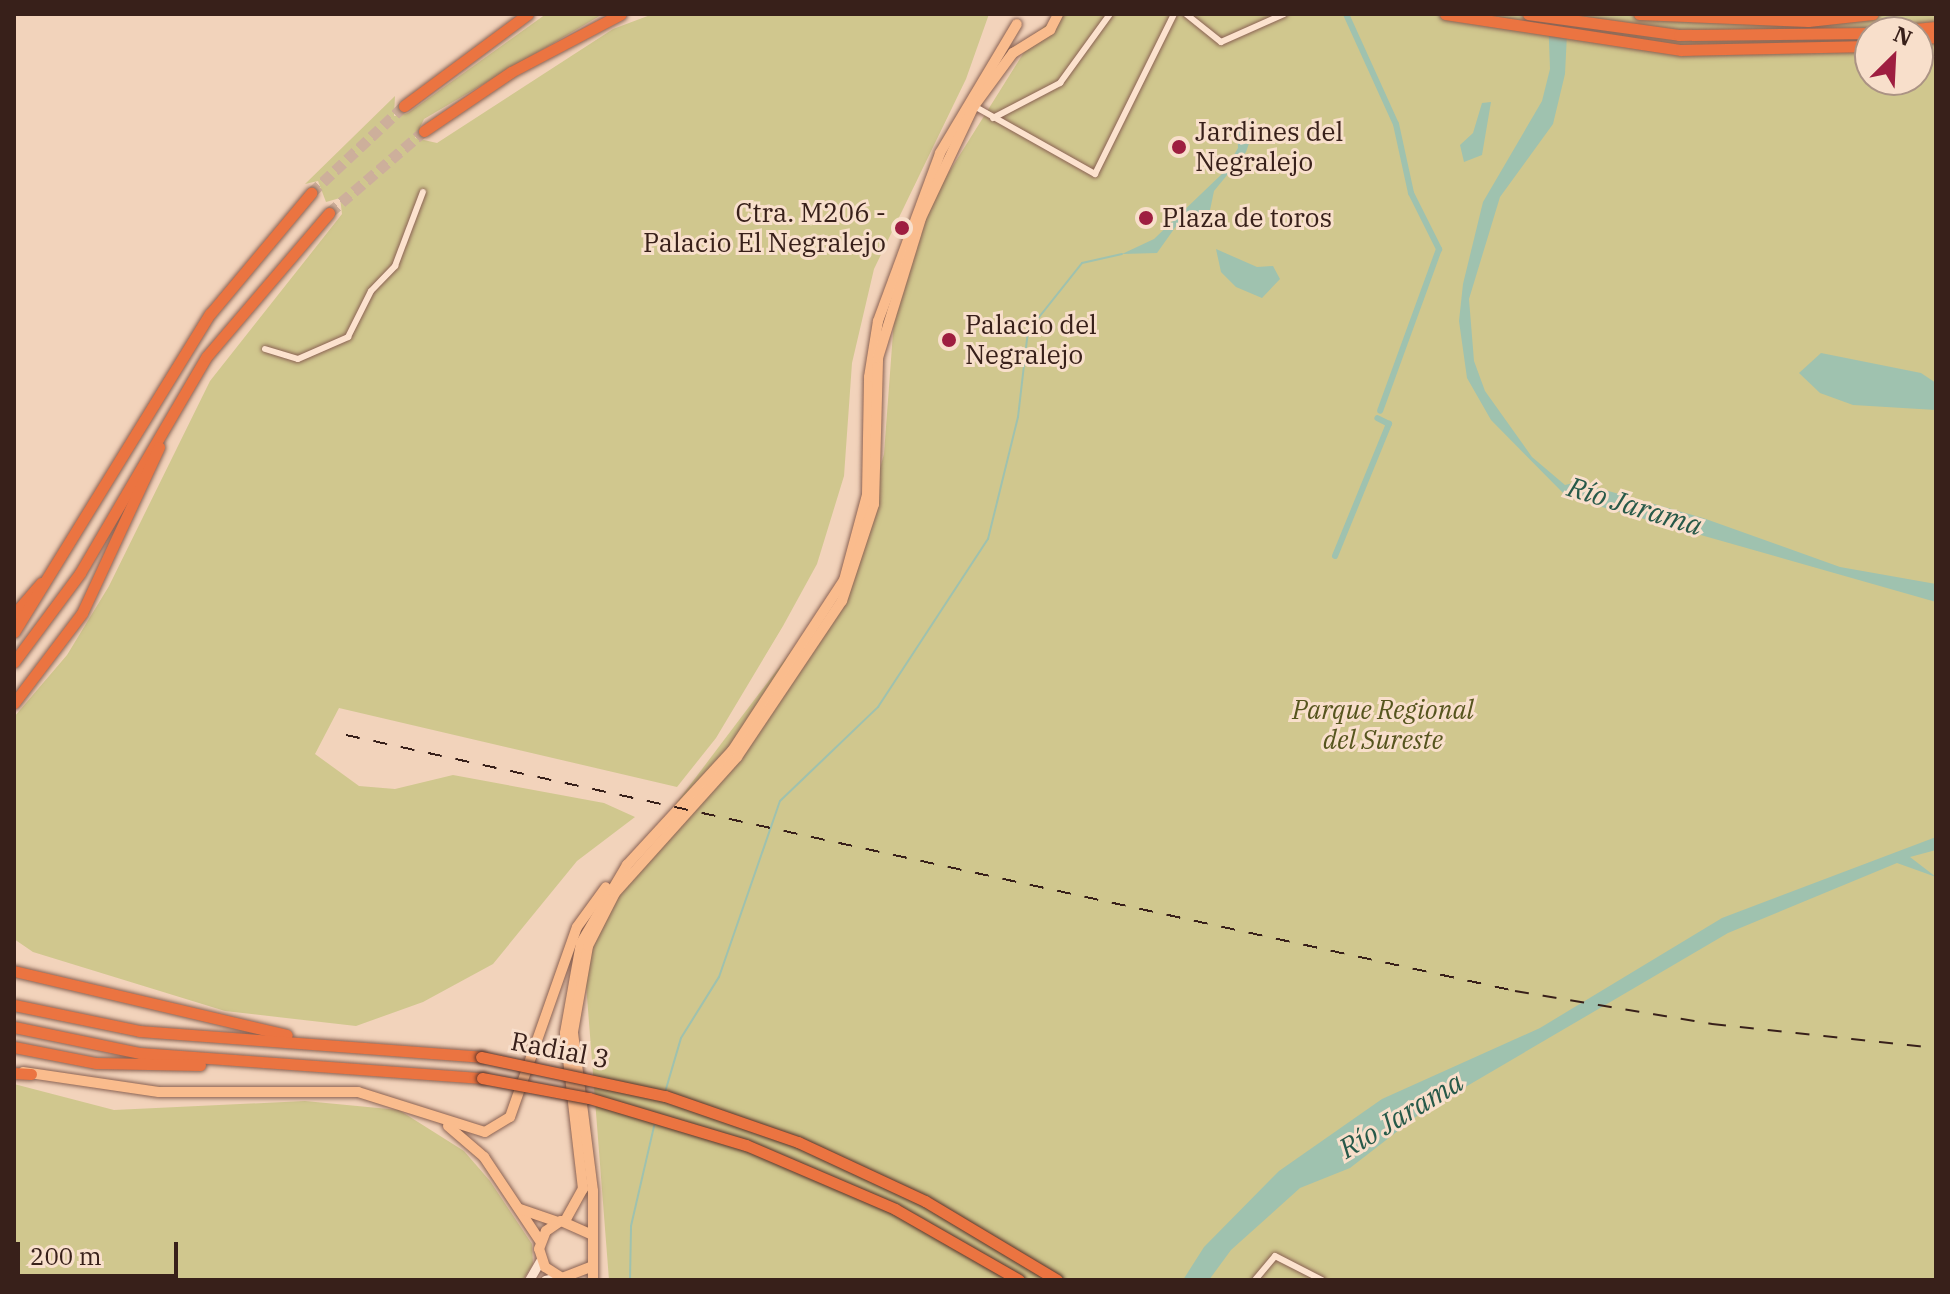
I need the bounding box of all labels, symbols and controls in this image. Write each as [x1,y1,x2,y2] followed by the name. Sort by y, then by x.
[1854,16,1934,96] north arrow
[1889,19,1917,52] text: N
[1195,116,1343,178] place label: Jardines del Negralejo
[1170,138,1188,156] marker: Jardines del Negralejo
[643,197,886,258] place label: Ctra. M206 - Palacio El Negralejo
[1162,202,1332,234] place label: Plaza de toros
[1137,209,1155,227] marker: Plaza de toros
[893,219,911,237] marker: Ctra. M206 - Palacio El Negralejo
[965,309,1097,370] place label: Palacio del Negralejo
[940,331,958,349] marker: Palacio del Negralejo
[1564,470,1706,542] water label: Río Jarama
[1292,694,1474,756] park label: Parque Regional del Sureste
[508,1025,612,1075] street label: Radial 3
[1333,1065,1469,1165] water label: Río Jarama
[20,1226,182,1276] scale bar
[30,1240,102,1272] text: 200 m

